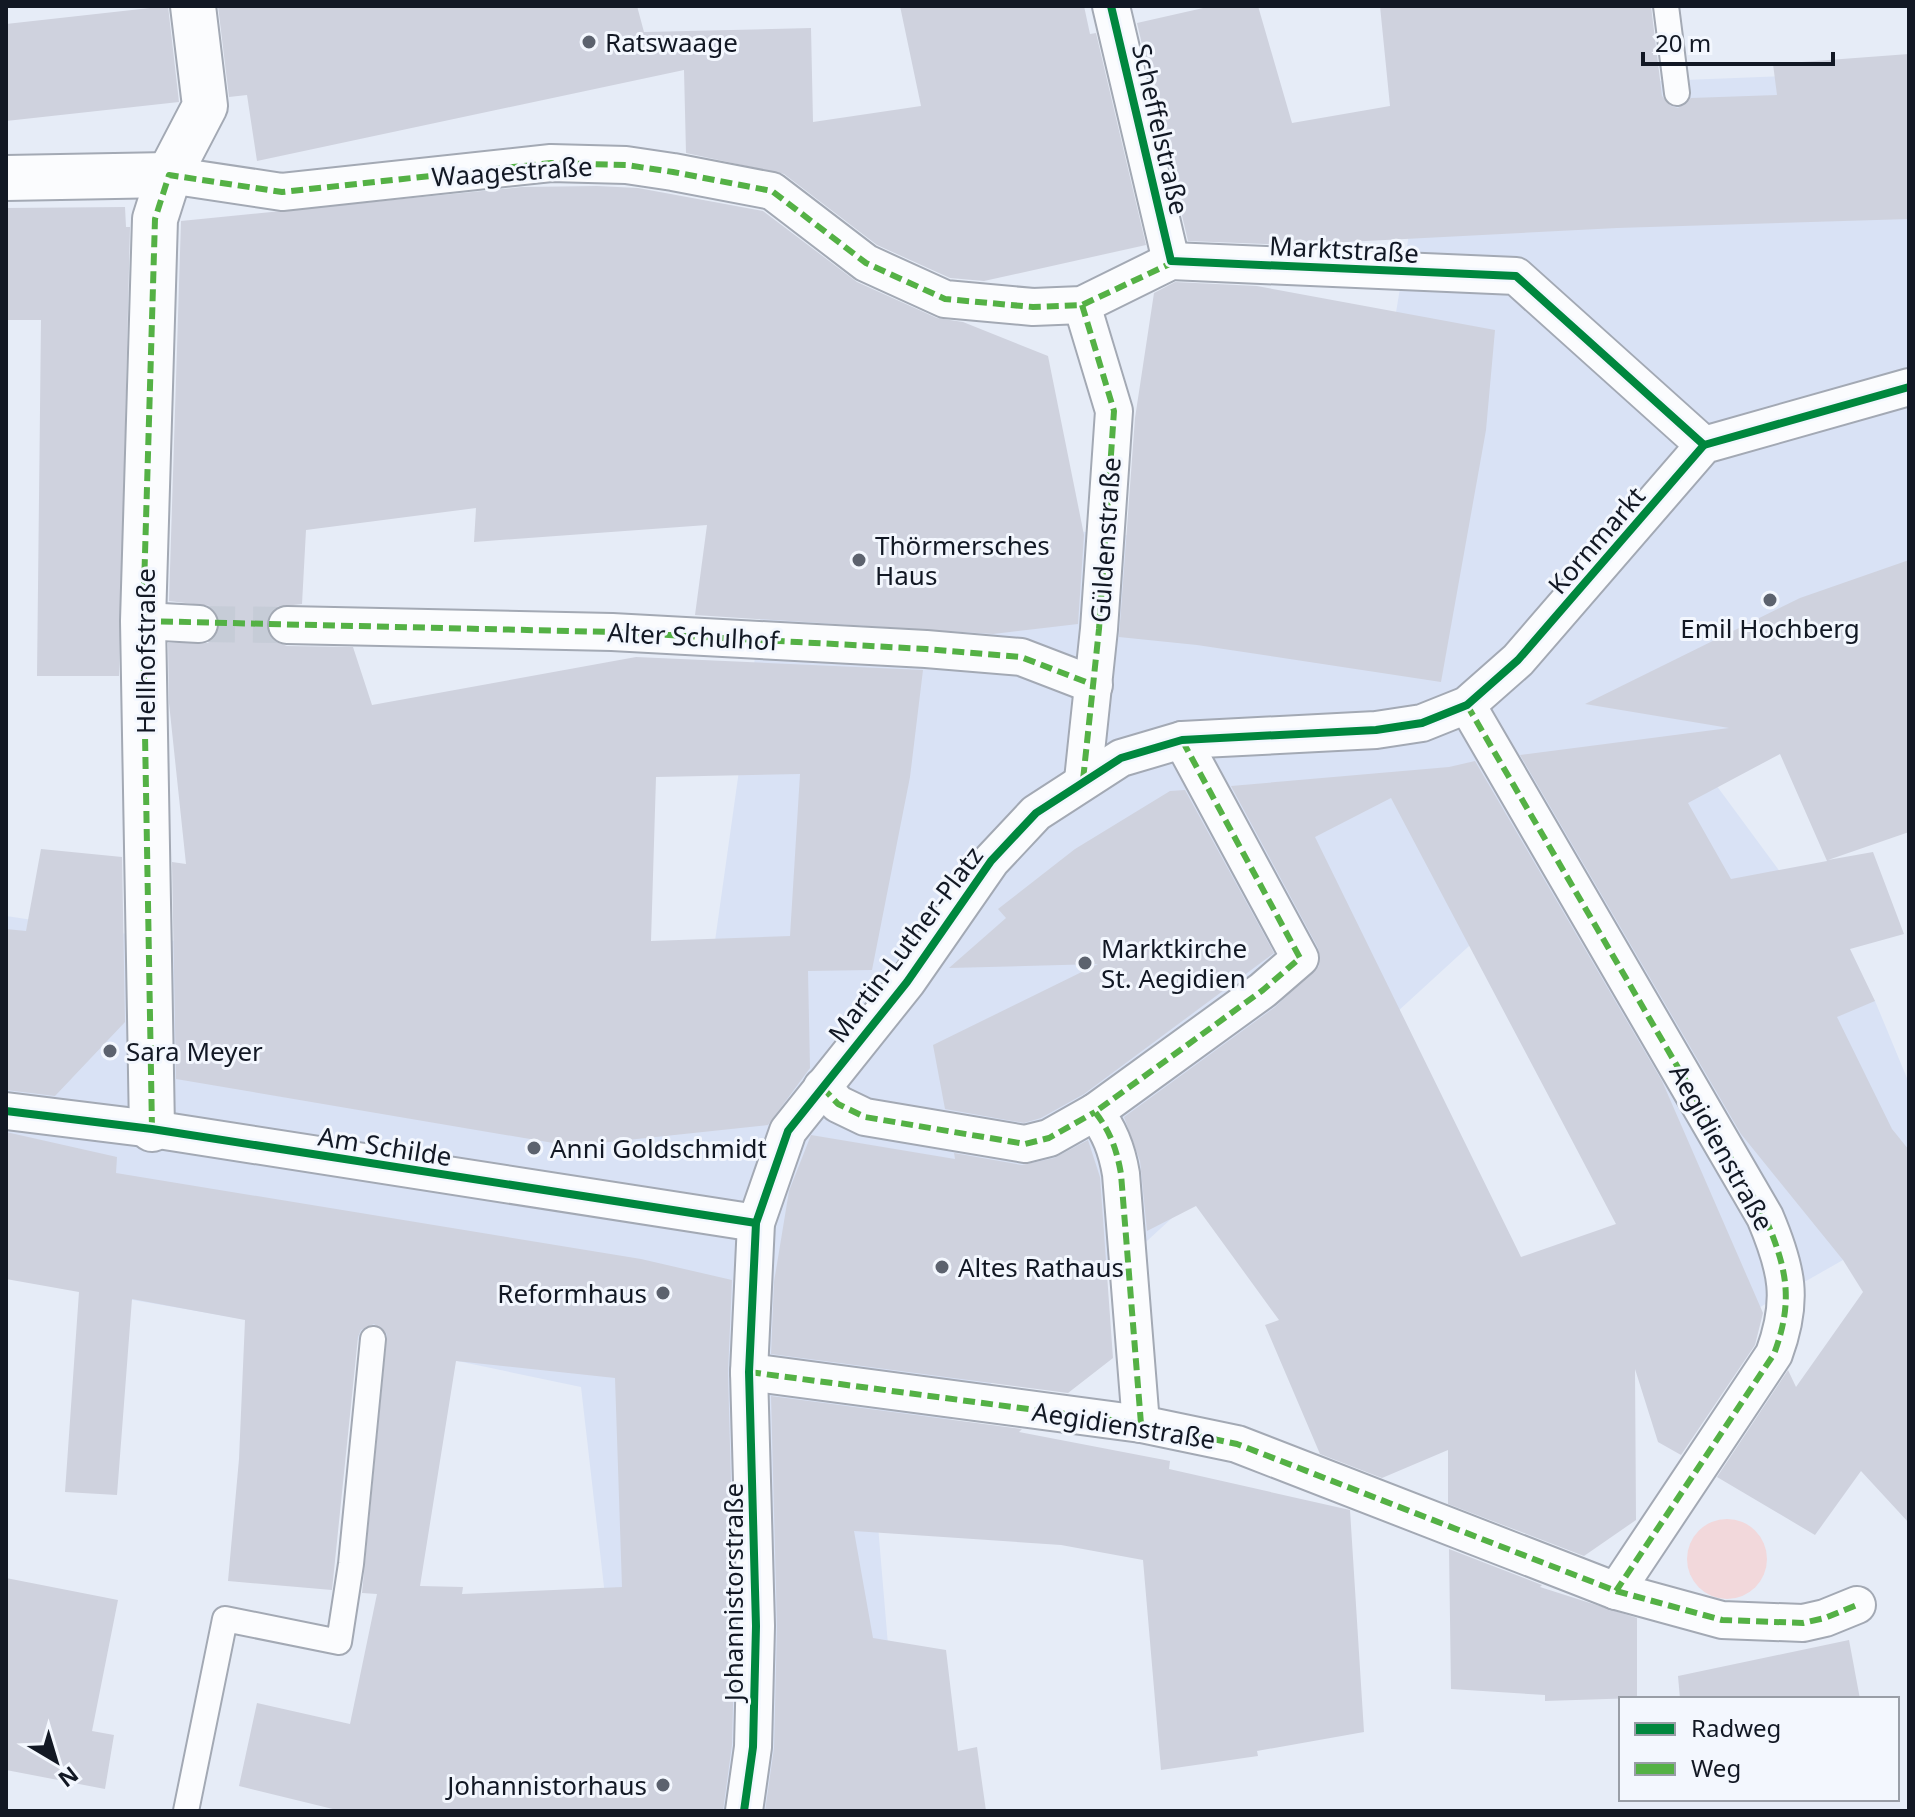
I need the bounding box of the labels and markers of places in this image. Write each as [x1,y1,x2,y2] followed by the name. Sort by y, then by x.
[605,24,738,60] place label: Ratswaage
[580,33,598,51] marker: Ratswaage
[875,527,1050,593] place label: Thörmersches Haus
[850,551,868,569] marker: Thörmersches Haus
[1761,591,1779,609] marker: Emil Hochberg
[1680,610,1860,646] place label: Emil Hochberg
[1101,930,1247,996] place label: Marktkirche St. Aegidien
[1076,954,1094,972] marker: Marktkirche St. Aegidien
[126,1033,263,1069] place label: Sara Meyer
[101,1042,119,1060] marker: Sara Meyer
[550,1130,767,1166] place label: Anni Goldschmidt
[525,1139,543,1157] marker: Anni Goldschmidt
[958,1249,1124,1285] place label: Altes Rathaus
[933,1258,951,1276] marker: Altes Rathaus
[497,1275,647,1311] place label: Reformhaus
[654,1284,672,1302] marker: Reformhaus
[444,1767,647,1803] place label: Johannistorhaus
[654,1776,672,1794] marker: Johannistorhaus

